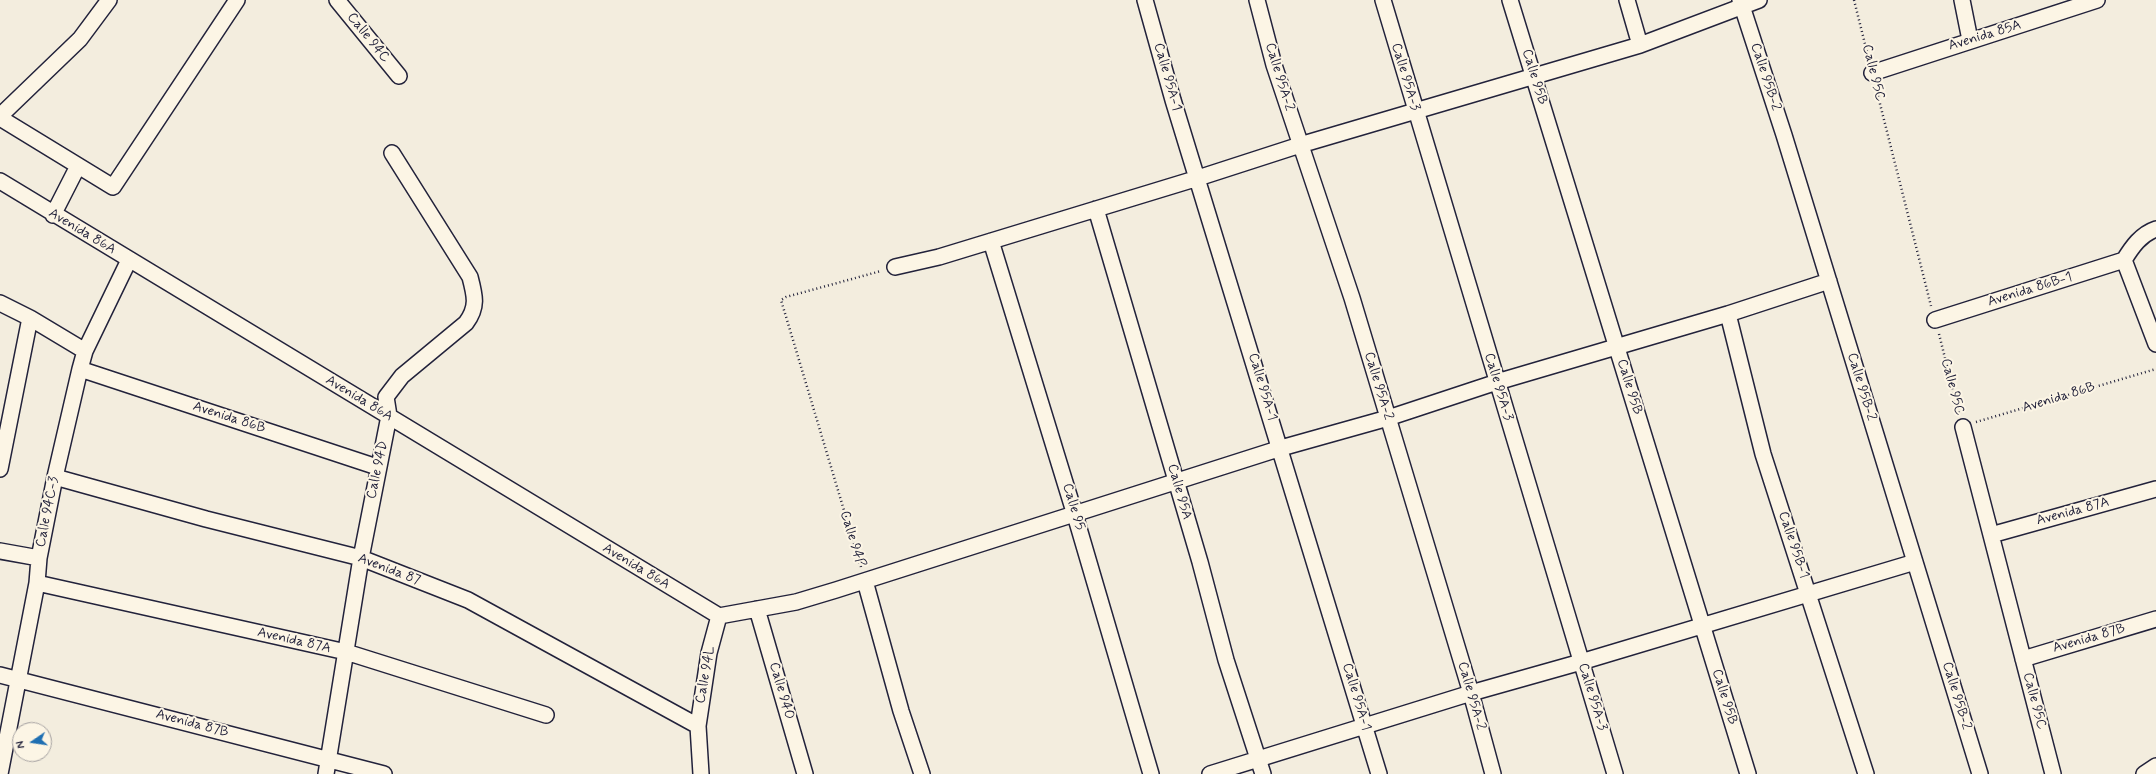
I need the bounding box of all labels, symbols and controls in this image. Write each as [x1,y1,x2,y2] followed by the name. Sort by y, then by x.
[343,10,393,66] street label: Calle 94C
[1947,17,2023,55] street label: Avenida 85A
[1149,41,1185,113] street label: Calle 95A-1
[1261,41,1297,113] street label: Calle 95A-2
[1387,41,1423,113] street label: Calle 95A-3
[1746,41,1784,113] street label: Calle 95B-2
[1858,43,1888,103] street label: Calle 95C
[1518,47,1550,107] street label: Calle 95B
[45,205,119,259] street label: Avenida 86A
[1986,269,2074,311] street label: Avenida 86B-1
[1360,350,1396,422] street label: Calle 95A-2
[1244,351,1280,423] street label: Calle 95A-1
[1480,351,1516,423] street label: Calle 95A-3
[1843,351,1879,423] street label: Calle 95B-2
[1613,357,1645,417] street label: Calle 95B
[1936,357,1968,417] street label: Calle 95C
[322,372,396,426] street label: Avenida 86A
[2021,379,2097,417] street label: Avenida 86B
[191,398,267,438] street label: Avenida 86B
[364,439,392,501] street label: Calle 94D
[1163,462,1195,522] street label: Calle 95A
[33,475,63,549] street label: Calle 94C-3
[1058,481,1088,533] street label: Calle 95
[2035,494,2111,530] street label: Avenida 87A
[836,509,868,569] street label: Calle 94P
[1774,509,1812,581] street label: Calle 95B-1
[599,540,673,594] street label: Avenida 86A
[355,550,423,590] street label: Avenida 87
[2051,621,2127,657] street label: Avenida 87B
[256,624,332,658] street label: Avenida 87A
[693,645,719,705] street label: Calle 94L
[765,660,797,722] street label: Calle 94O
[1453,660,1489,732] street label: Calle 95A-2
[1938,660,1974,732] street label: Calle 95B-2
[1338,661,1374,733] street label: Calle 95A-1
[1574,661,1610,733] street label: Calle 95A-3
[1708,667,1740,727] street label: Calle 95B
[2018,671,2050,731] street label: Calle 95C
[154,706,230,742] street label: Avenida 87B
[12,722,52,762] north arrow
[14,739,29,750] text: N

